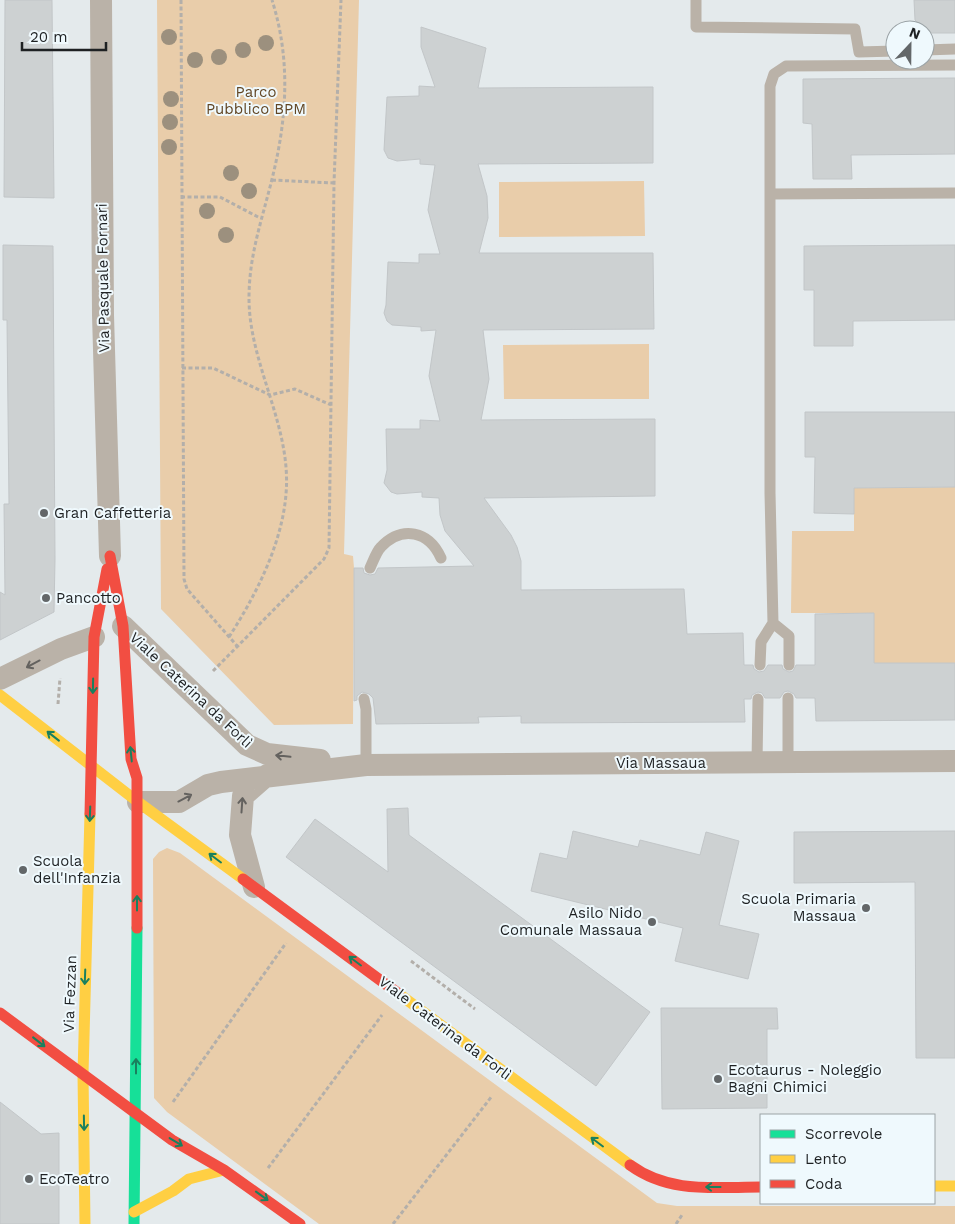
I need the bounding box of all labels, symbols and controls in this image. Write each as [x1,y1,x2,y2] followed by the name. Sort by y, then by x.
[22,20,106,52] scale bar
[885,20,935,70] north arrow
[907,24,923,42] text: N
[30,28,68,46] text: 20 m
[206,83,306,118] park label: Parco Pubblico BPM
[93,203,113,353] street label: Via Pasquale Fornari
[54,504,172,522] place label: Gran Caffetteria
[38,507,50,519] marker: Gran Caffetteria
[56,589,121,607] place label: Pancotto
[40,592,52,604] marker: Pancotto
[126,628,256,752] street label: Viale Caterina da Forlì
[26,660,41,669] one-way arrow
[88,678,98,694] one-way arrow
[47,730,60,741] one-way arrow
[126,746,136,762] one-way arrow
[275,751,291,761] one-way arrow
[616,754,707,772] street label: Via Massaua
[178,793,193,803] one-way arrow
[237,798,247,814] one-way arrow
[85,806,95,822] one-way arrow
[33,852,121,887] place label: Scuola dell'Infanzia
[209,852,222,863] one-way arrow
[17,864,29,876] marker: Scuola dell'Infanzia
[741,890,856,925] place label: Scuola Primaria Massaua
[132,895,142,912] one-way arrow
[860,902,872,914] marker: Scuola Primaria Massaua
[500,904,643,939] place label: Asilo Nido Comunale Massaua
[646,916,658,928] marker: Asilo Nido Comunale Massaua
[60,955,80,1033] street label: Via Fezzan
[348,956,362,966] one-way arrow
[81,968,90,984] one-way arrow
[375,972,515,1084] street label: Viale Caterina da Forlì
[32,1037,45,1048] one-way arrow
[131,1058,141,1074] one-way arrow
[728,1061,882,1096] place label: Ecotaurus - Noleggio Bagni Chimici
[712,1073,724,1085] marker: Ecotaurus - Noleggio Bagni Chimici
[79,1114,89,1131] one-way arrow
[760,1114,935,1204] legend
[805,1125,883,1143] text: Scorrevole
[591,1136,604,1147] one-way arrow
[168,1138,182,1148] one-way arrow
[805,1150,847,1168] text: Lento
[39,1170,109,1188] place label: EcoTeatro
[23,1173,35,1185] marker: EcoTeatro
[805,1175,843,1193] text: Coda
[705,1182,721,1192] one-way arrow
[255,1191,268,1202] one-way arrow

